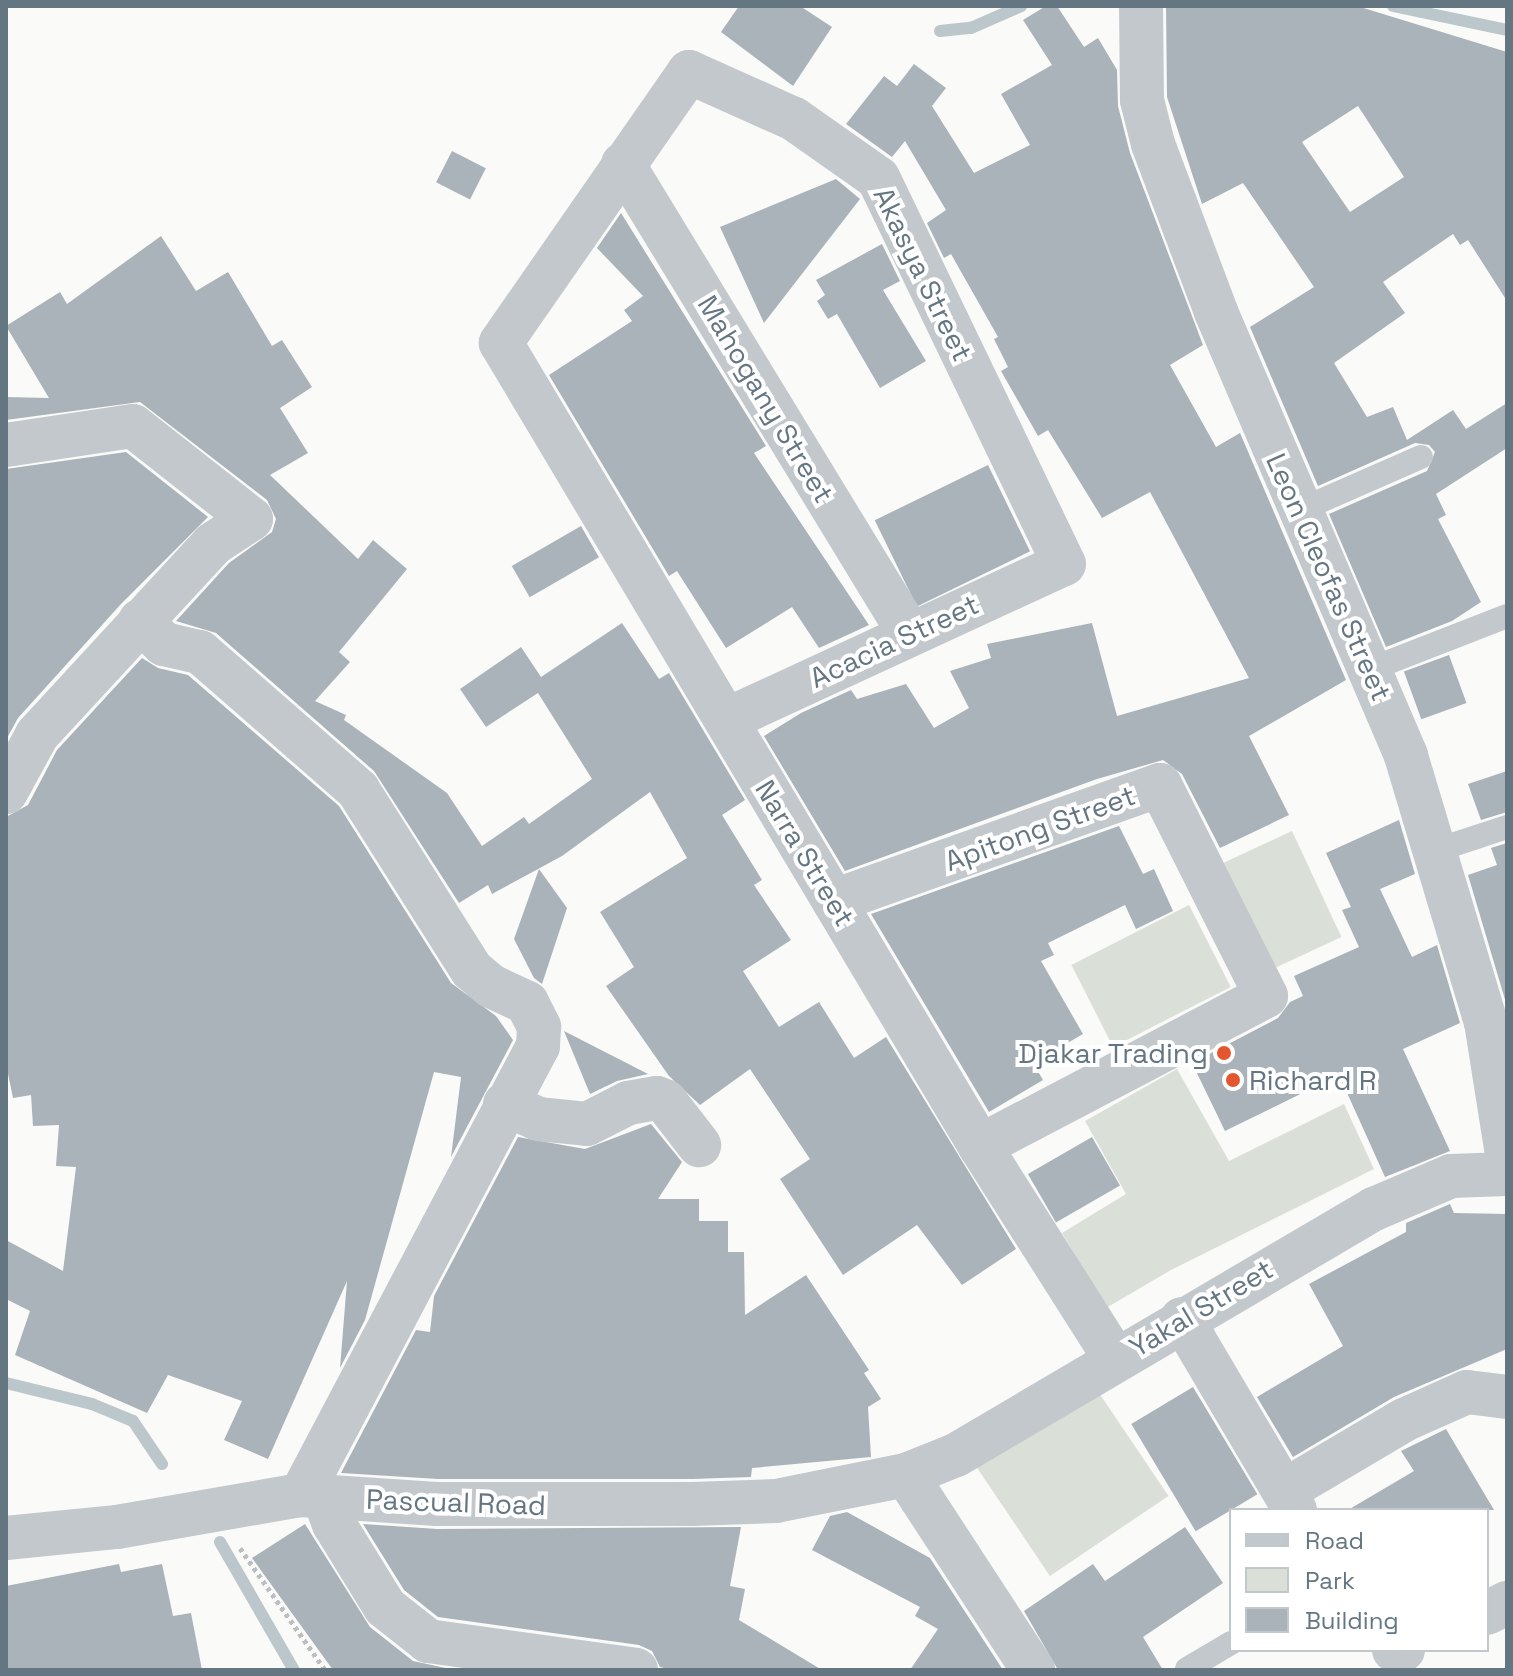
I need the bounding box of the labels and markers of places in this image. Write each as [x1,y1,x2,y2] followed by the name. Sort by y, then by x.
[1018,1036,1208,1070] place label: Djakar Trading
[1215,1044,1233,1062] marker: Djakar Trading
[1249,1063,1376,1097] place label: Richard R
[1224,1071,1242,1089] marker: Richard R

